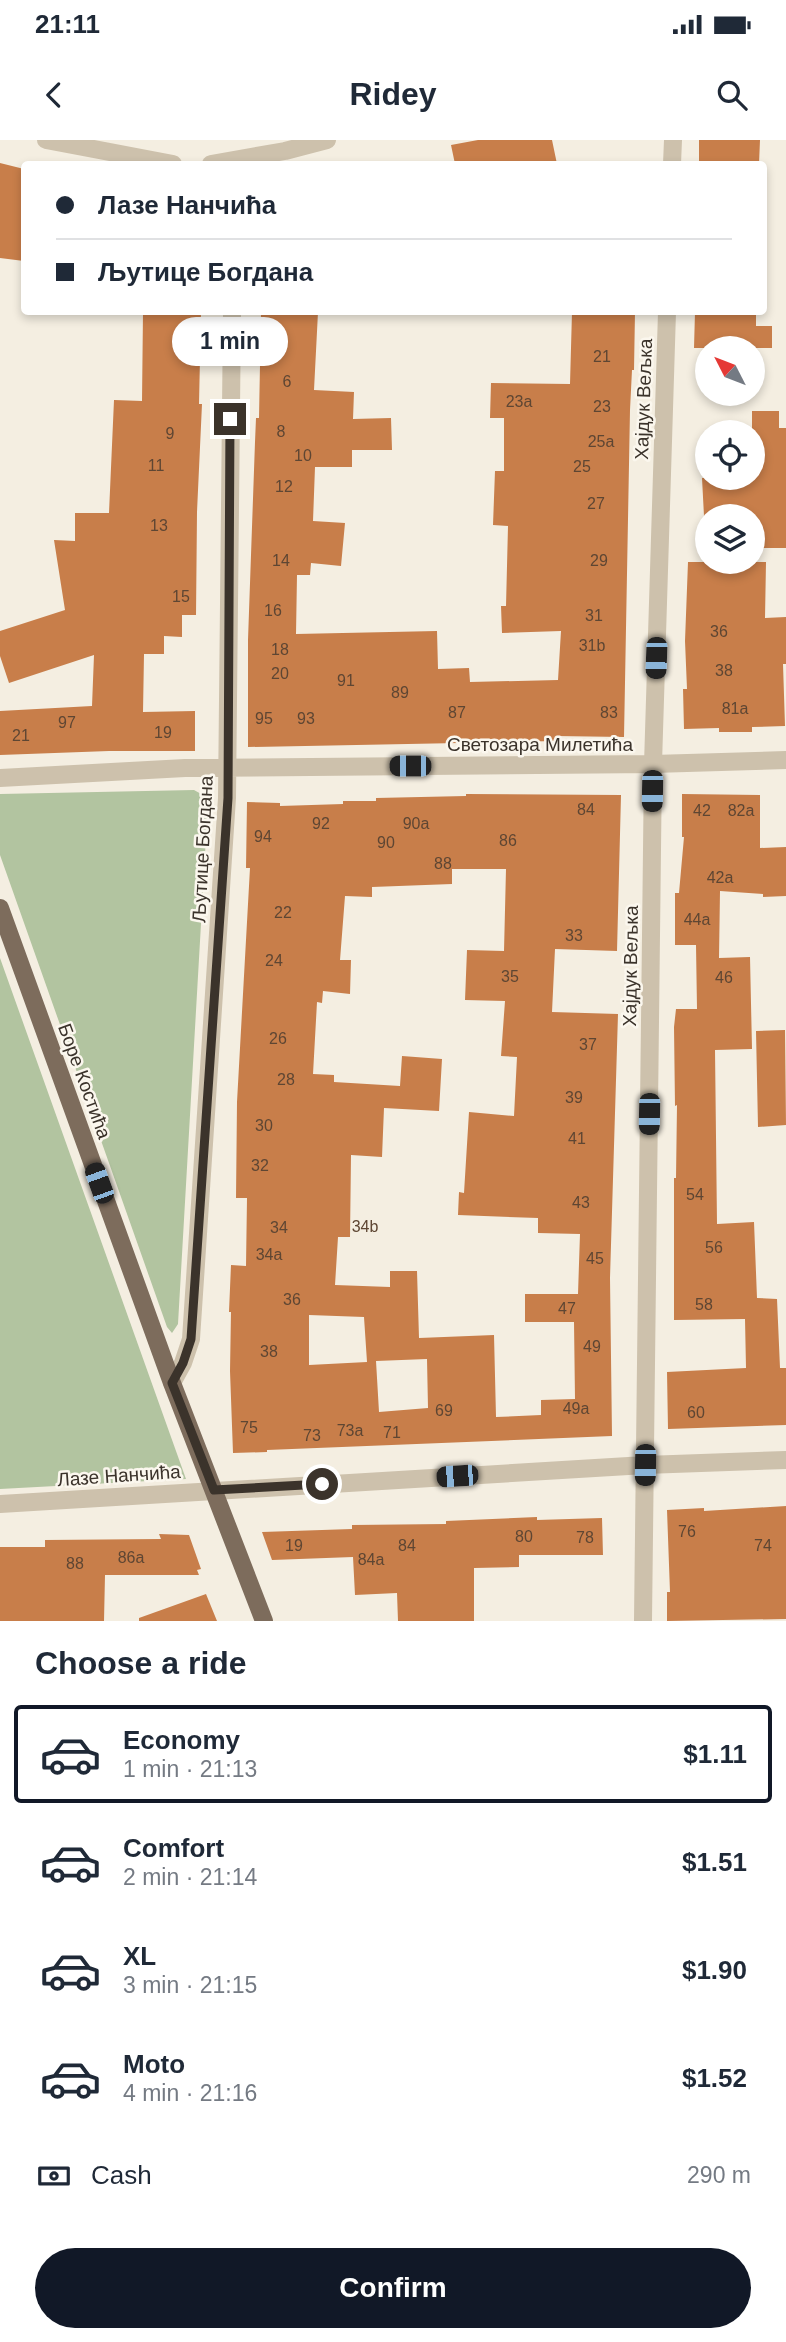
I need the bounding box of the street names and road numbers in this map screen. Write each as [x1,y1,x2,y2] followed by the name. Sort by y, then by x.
[631,338,656,460] street label: Хајдук Вељка
[447,734,633,755] street label: Светозара Милетића
[188,775,217,923] street label: Љутице Богдана
[619,905,642,1027] street label: Хајдук Вељка
[54,1021,115,1142] street label: Боре Костића
[57,1461,182,1490] street label: Лазе Нанчића

